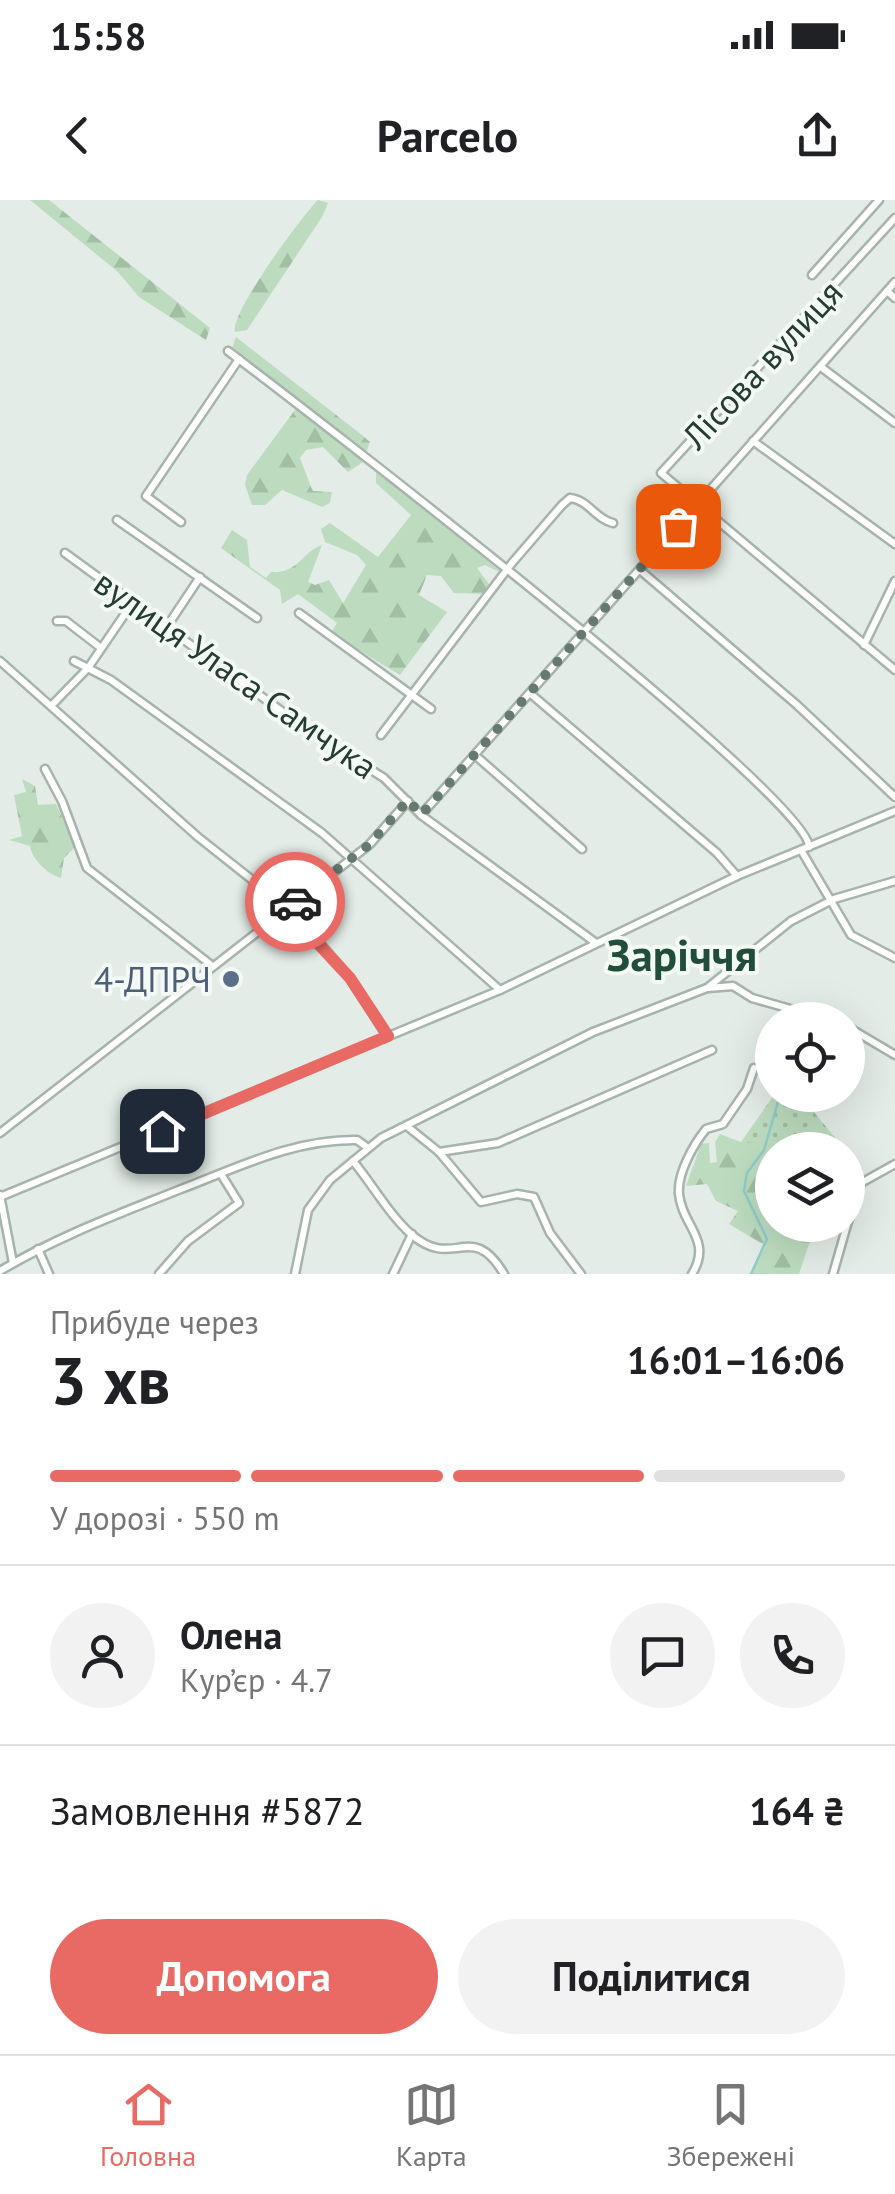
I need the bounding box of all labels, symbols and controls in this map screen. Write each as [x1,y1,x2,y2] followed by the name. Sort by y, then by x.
[50,11,146,60] text: 15:58
[377,106,518,164] text: Parcelo
[50,108,105,163] icon: back
[790,108,845,163] icon: share
[671,270,852,459] street label: Лісова вулиця
[636,484,721,569] pin
[651,499,706,554] icon: bag
[85,559,387,789] street label: вулиця Уласа Самчука
[245,852,345,952] courier
[268,875,323,930] icon: car
[607,925,757,983] district label: Заріччя
[94,956,211,1002] place label: 4-ДПРЧ
[220,968,242,990] marker: 4-ДПРЧ
[755,1002,865,1242] map controls
[755,1002,865,1112] button: locate
[120,1089,205,1174] pin
[135,1104,190,1159] icon: home
[755,1132,865,1242] button: layers
[50,1301,259,1343] text: Прибуде через
[627,1335,845,1384] text: 16:01–16:06
[50,1338,170,1422] text: 3 хв
[50,1497,279,1539] text: У дорозі · 550 m
[50,1603,155,1708] button: person
[610,1603,715,1708] button: chat
[740,1603,845,1708] button: phone
[180,1610,282,1659] text: Олена
[180,1659,333,1701] text: Кур’єр · 4.7
[50,1786,364,1835] text: Замовлення #5872
[749,1786,845,1835] text: 164 ₴
[50,1919,438,2034] button: Допомога
[458,1919,845,2034] button: Поділитися
[100,2077,196,2174] tab: Головна
[396,2077,467,2174] tab: Карта
[666,2077,795,2174] tab: Збережені

